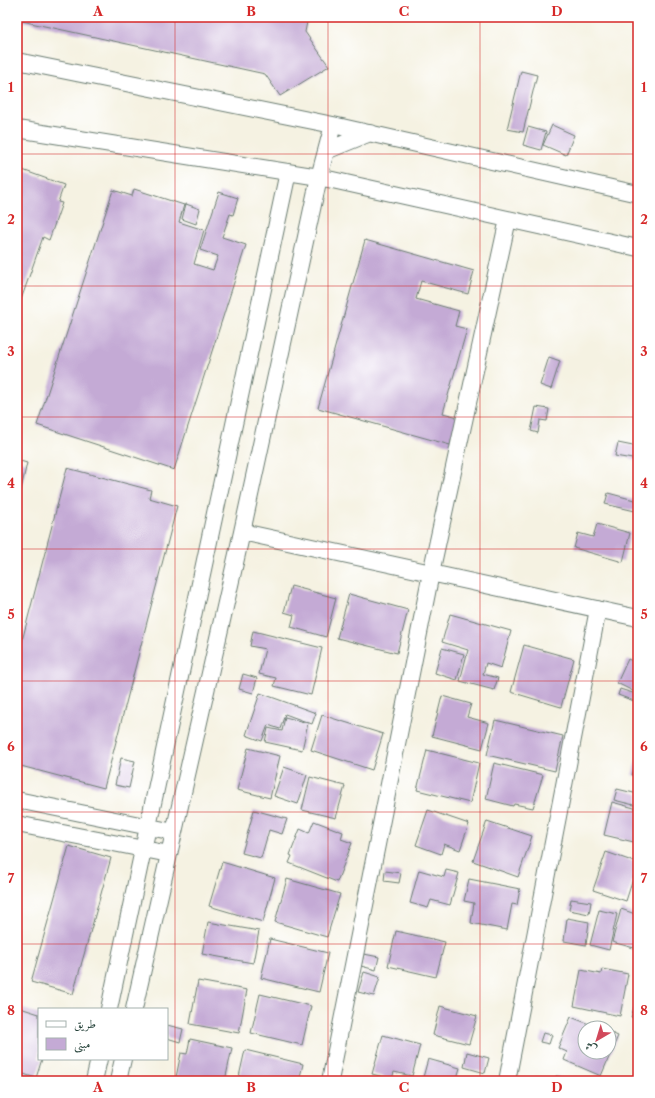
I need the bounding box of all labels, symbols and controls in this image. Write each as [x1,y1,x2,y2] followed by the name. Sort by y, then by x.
[92,3,104,19] text: A
[246,3,256,19] text: B
[399,3,409,19] text: C
[551,3,563,19] text: D
[8,79,14,95] text: 1
[641,79,647,95] text: 1
[7,211,15,227] text: 2
[640,211,648,227] text: 2
[7,343,15,359] text: 3
[640,343,648,359] text: 3
[7,475,15,491] text: 4
[640,475,648,491] text: 4
[7,606,15,622] text: 5
[640,606,648,622] text: 5
[7,738,15,754] text: 6
[640,738,648,754] text: 6
[8,870,15,886] text: 7
[641,870,648,886] text: 7
[7,1002,15,1018] text: 8
[640,1002,648,1018] text: 8
[38,1008,168,1060] legend
[74,1016,96,1032] text: طريق
[577,1020,617,1060] north arrow
[74,1036,90,1053] text: مبنى
[582,1039,599,1057] text: ش
[92,1079,104,1095] text: A
[246,1079,256,1095] text: B
[399,1079,409,1095] text: C
[551,1079,563,1095] text: D

